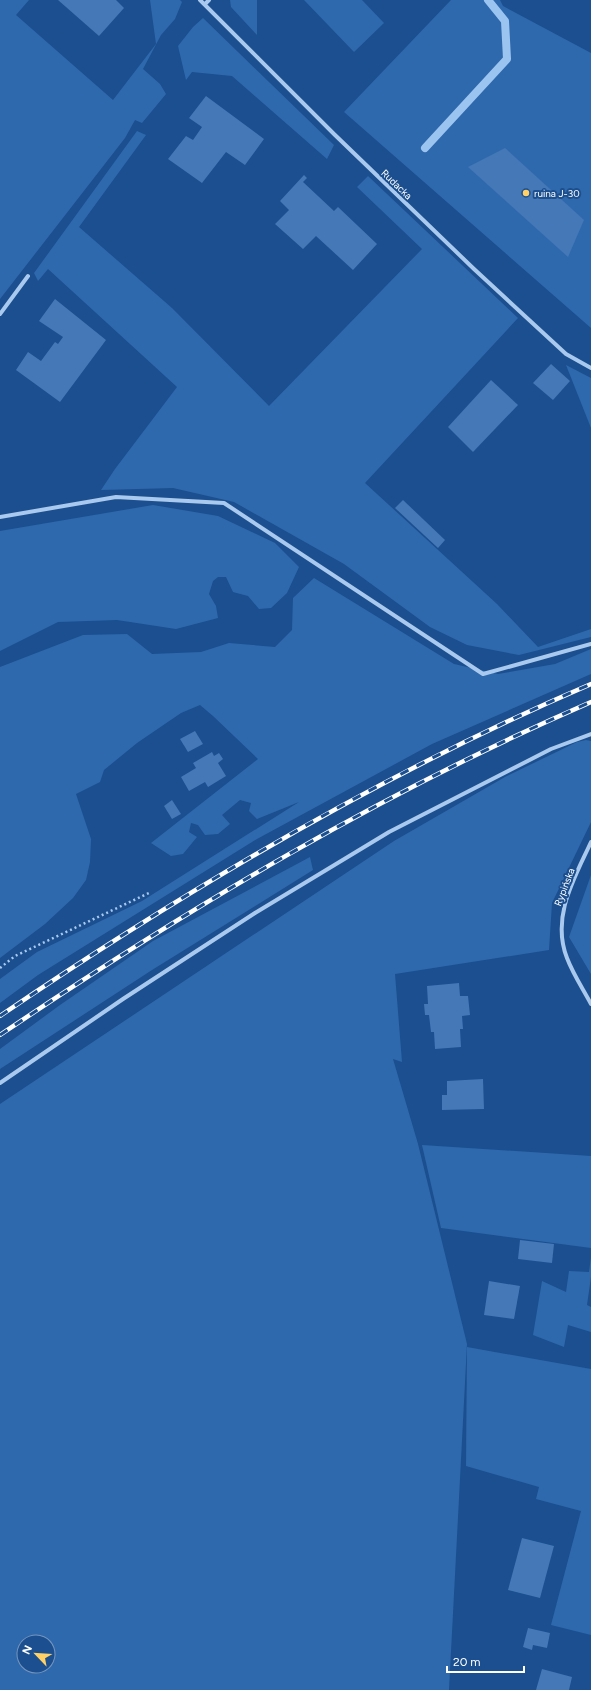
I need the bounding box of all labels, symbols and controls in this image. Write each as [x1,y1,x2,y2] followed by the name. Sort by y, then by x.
[378,166,415,202] street label: Rudacka
[534,187,580,200] place label: ruina J-30
[521,188,531,198] marker: ruina J-30
[551,866,578,908] street label: Rypińska
[16,1634,56,1674] north arrow
[20,1643,35,1657] text: N
[447,1648,524,1674] scale bar
[453,1655,481,1669] text: 20 m

